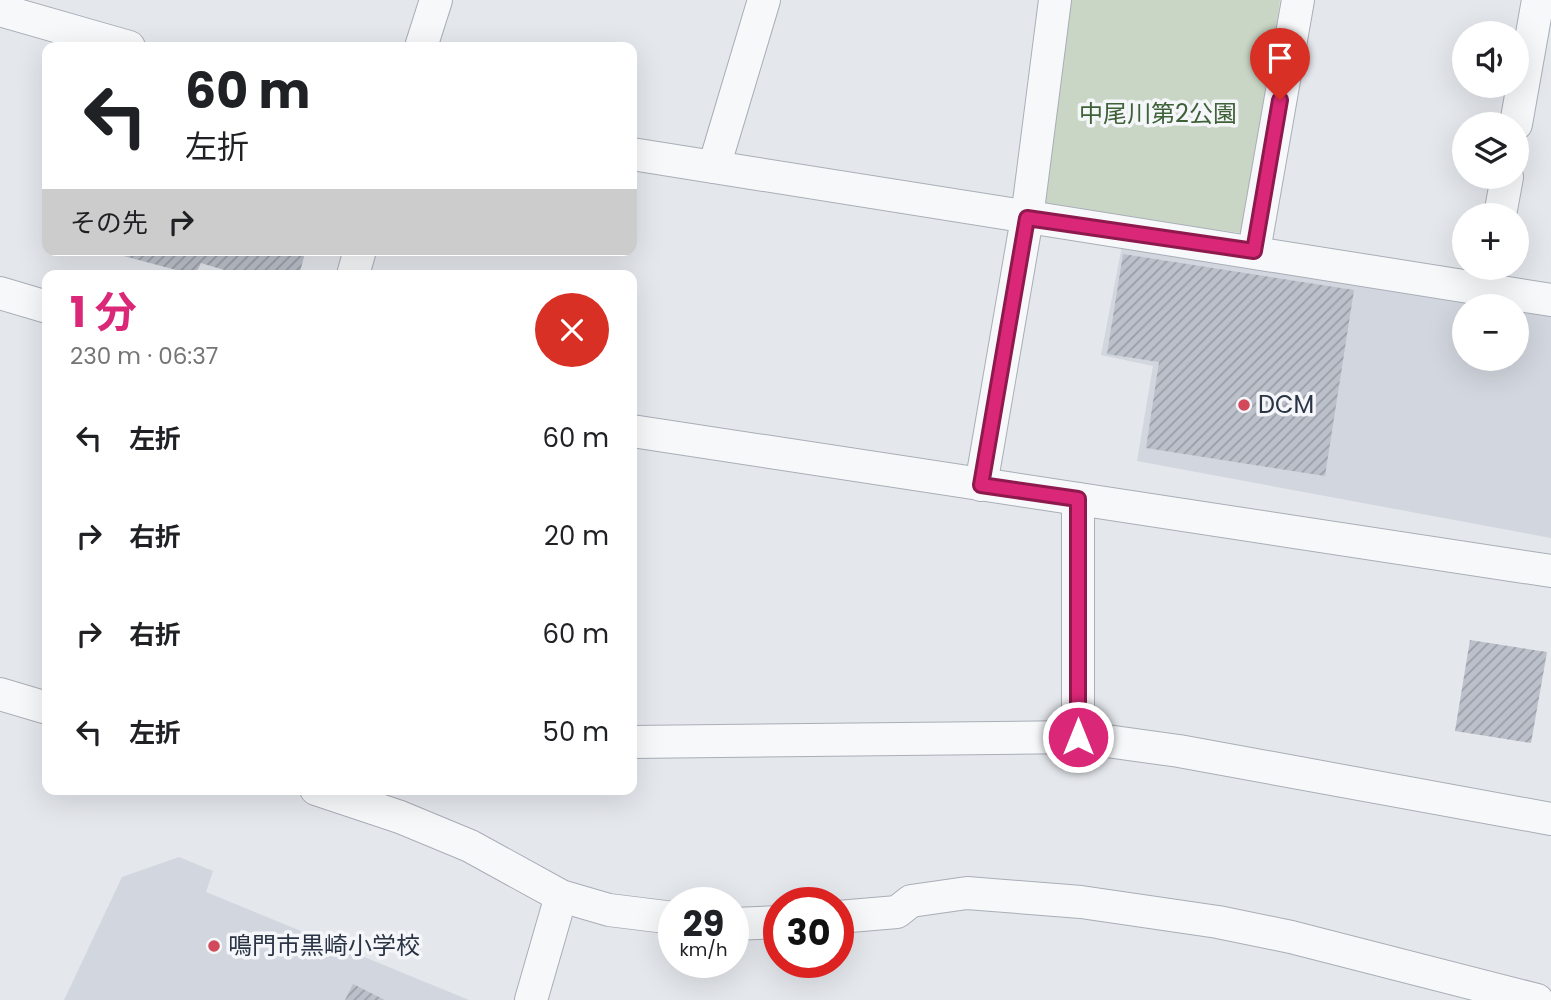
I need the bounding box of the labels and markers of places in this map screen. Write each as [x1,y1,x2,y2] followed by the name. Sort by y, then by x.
[1250,28,1310,100] pin
[1258,388,1314,421] place label: DCM
[1236,397,1252,413] marker: DCM
[228,929,420,962] place label: 鳴門市黒崎小学校
[206,938,222,954] marker: 鳴門市黒崎小学校

